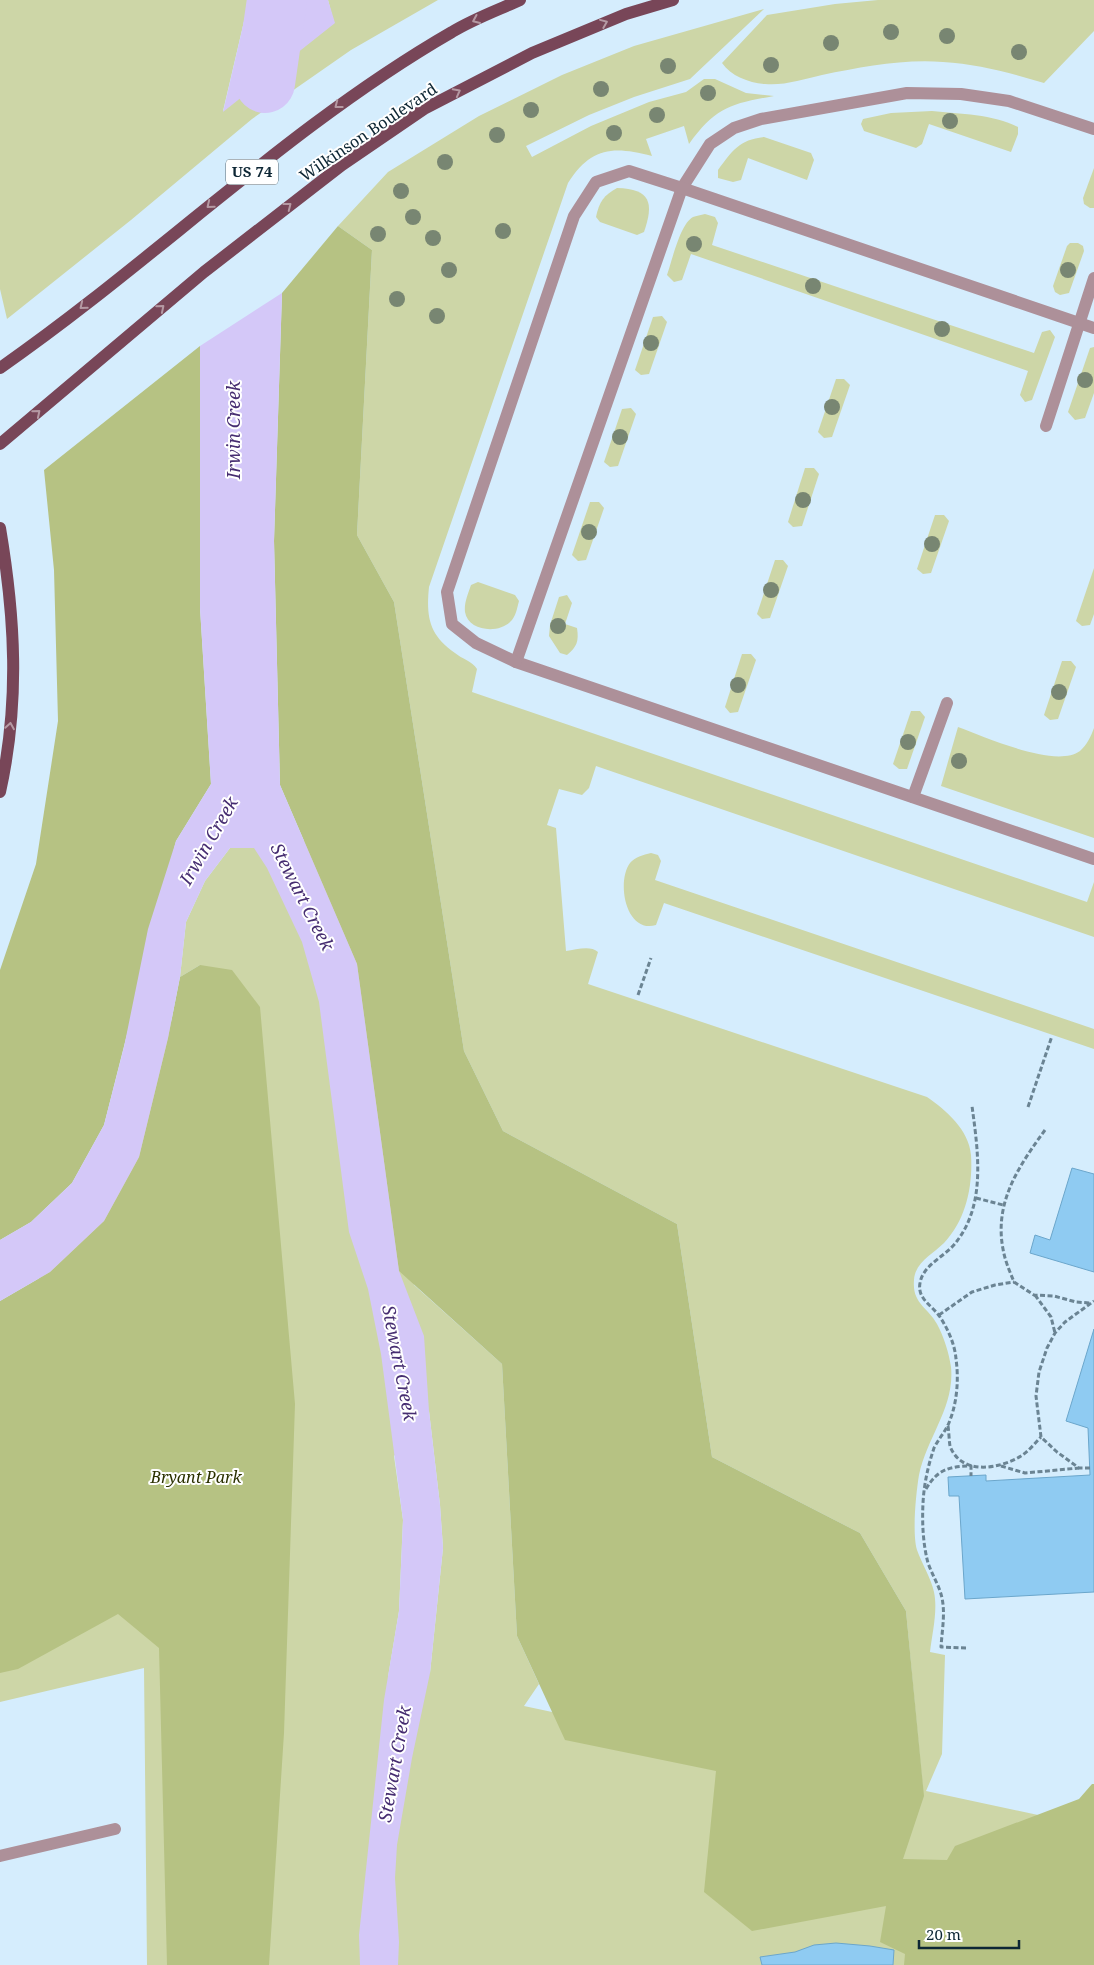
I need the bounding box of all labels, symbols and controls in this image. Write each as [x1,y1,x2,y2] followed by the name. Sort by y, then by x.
[472,14,481,25] one-way arrow
[599,19,608,29] one-way arrow
[295,78,441,186] street label: Wilkinson Boulevard
[452,88,461,98] one-way arrow
[335,100,344,108] one-way arrow
[226,160,278,184] road number: US 74
[206,199,215,208] one-way arrow
[282,204,291,212] one-way arrow
[79,301,88,310] one-way arrow
[156,305,165,314] one-way arrow
[221,380,245,480] water label: Irwin Creek
[32,409,41,418] one-way arrow
[5,722,15,731] one-way arrow
[173,791,243,890] water label: Irwin Creek
[266,839,341,955] water label: Stewart Creek
[377,1303,423,1424] water label: Stewart Creek
[149,1466,242,1488] park label: Bryant Park
[372,1703,416,1824] water label: Stewart Creek
[919,1918,1019,1950] scale bar
[926,1924,961,1944] text: 20 m

